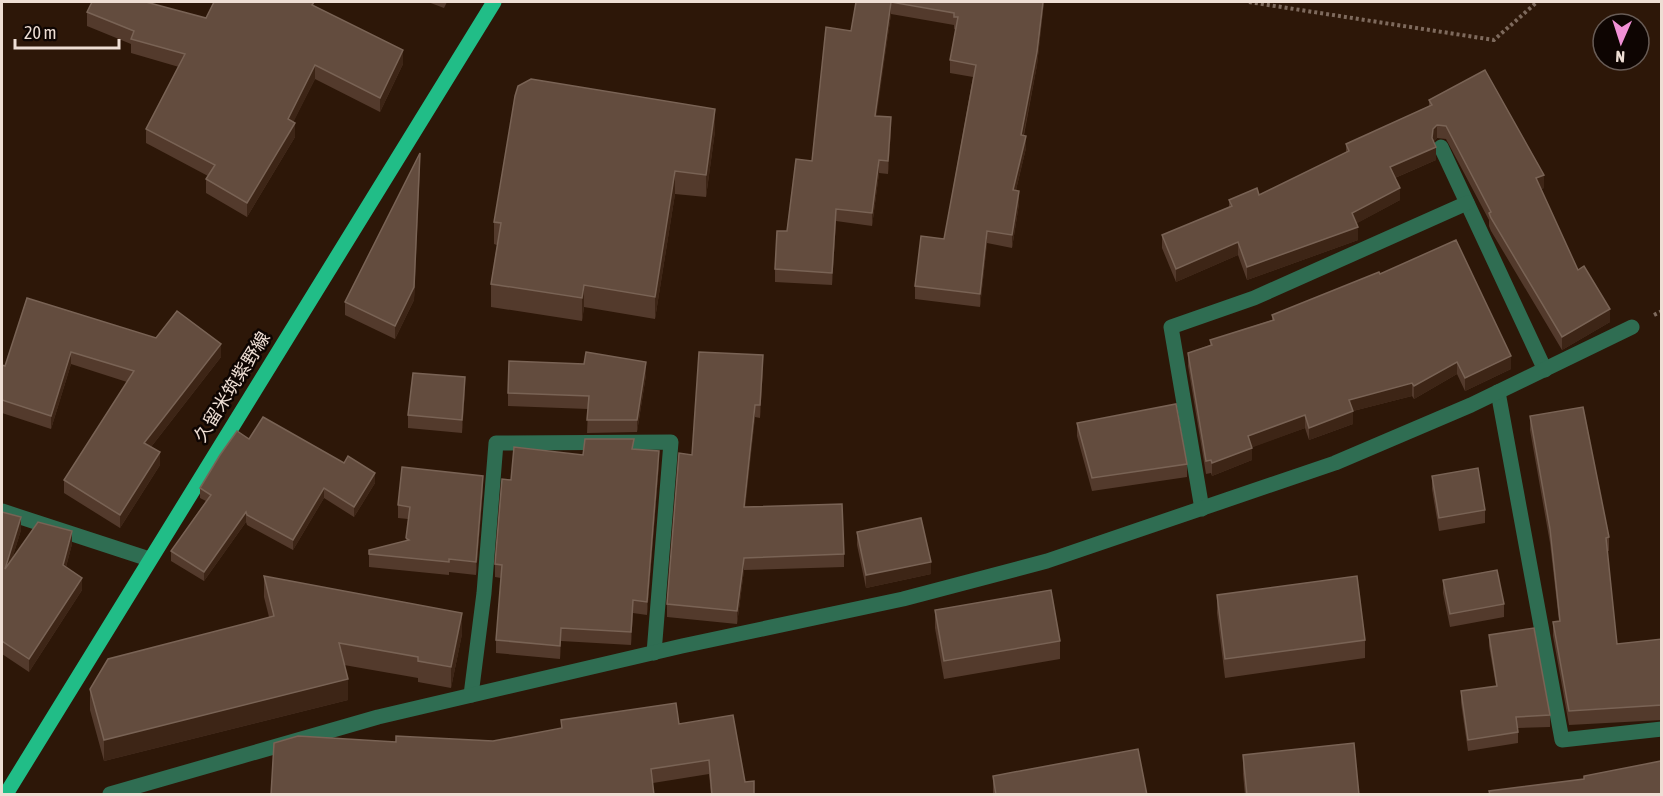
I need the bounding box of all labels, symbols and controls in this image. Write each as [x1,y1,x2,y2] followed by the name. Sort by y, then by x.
[15,12,118,50] scale bar
[1591,12,1651,72] north arrow
[24,22,56,43] text: 20 m
[1615,48,1625,66] text: N
[189,328,274,446] street label: 久留米筑紫野線

